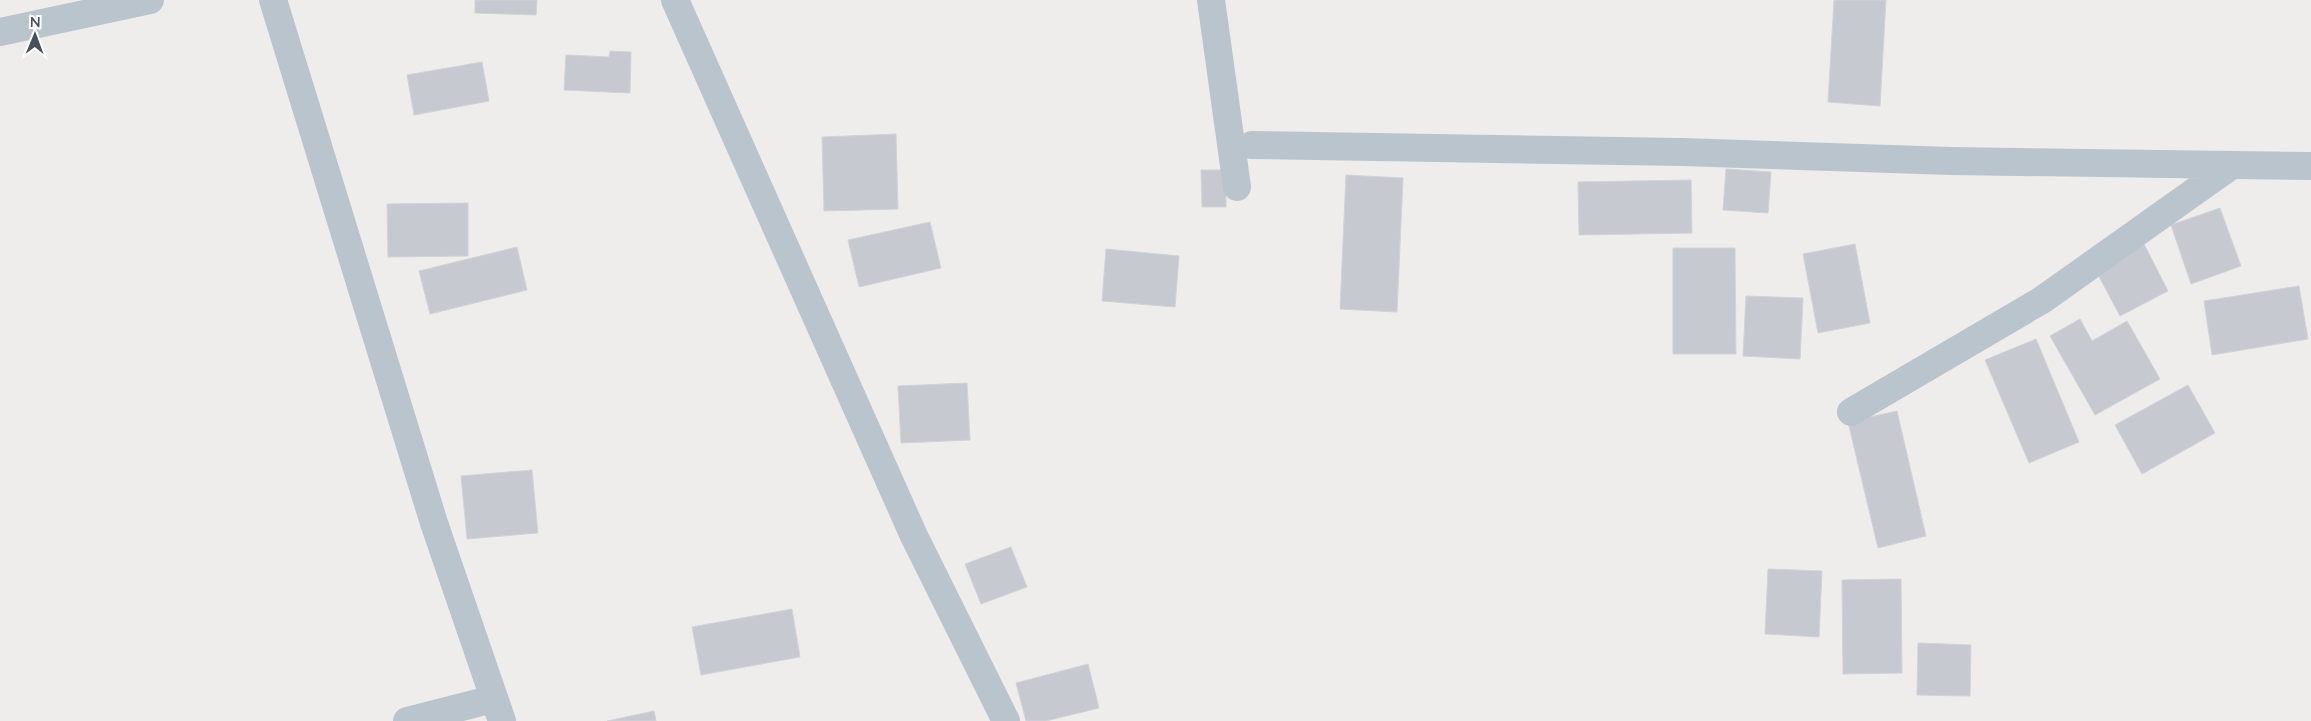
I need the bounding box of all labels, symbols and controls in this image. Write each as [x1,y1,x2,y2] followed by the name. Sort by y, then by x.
[10,10,60,60] north arrow
[30,13,41,30] text: N

